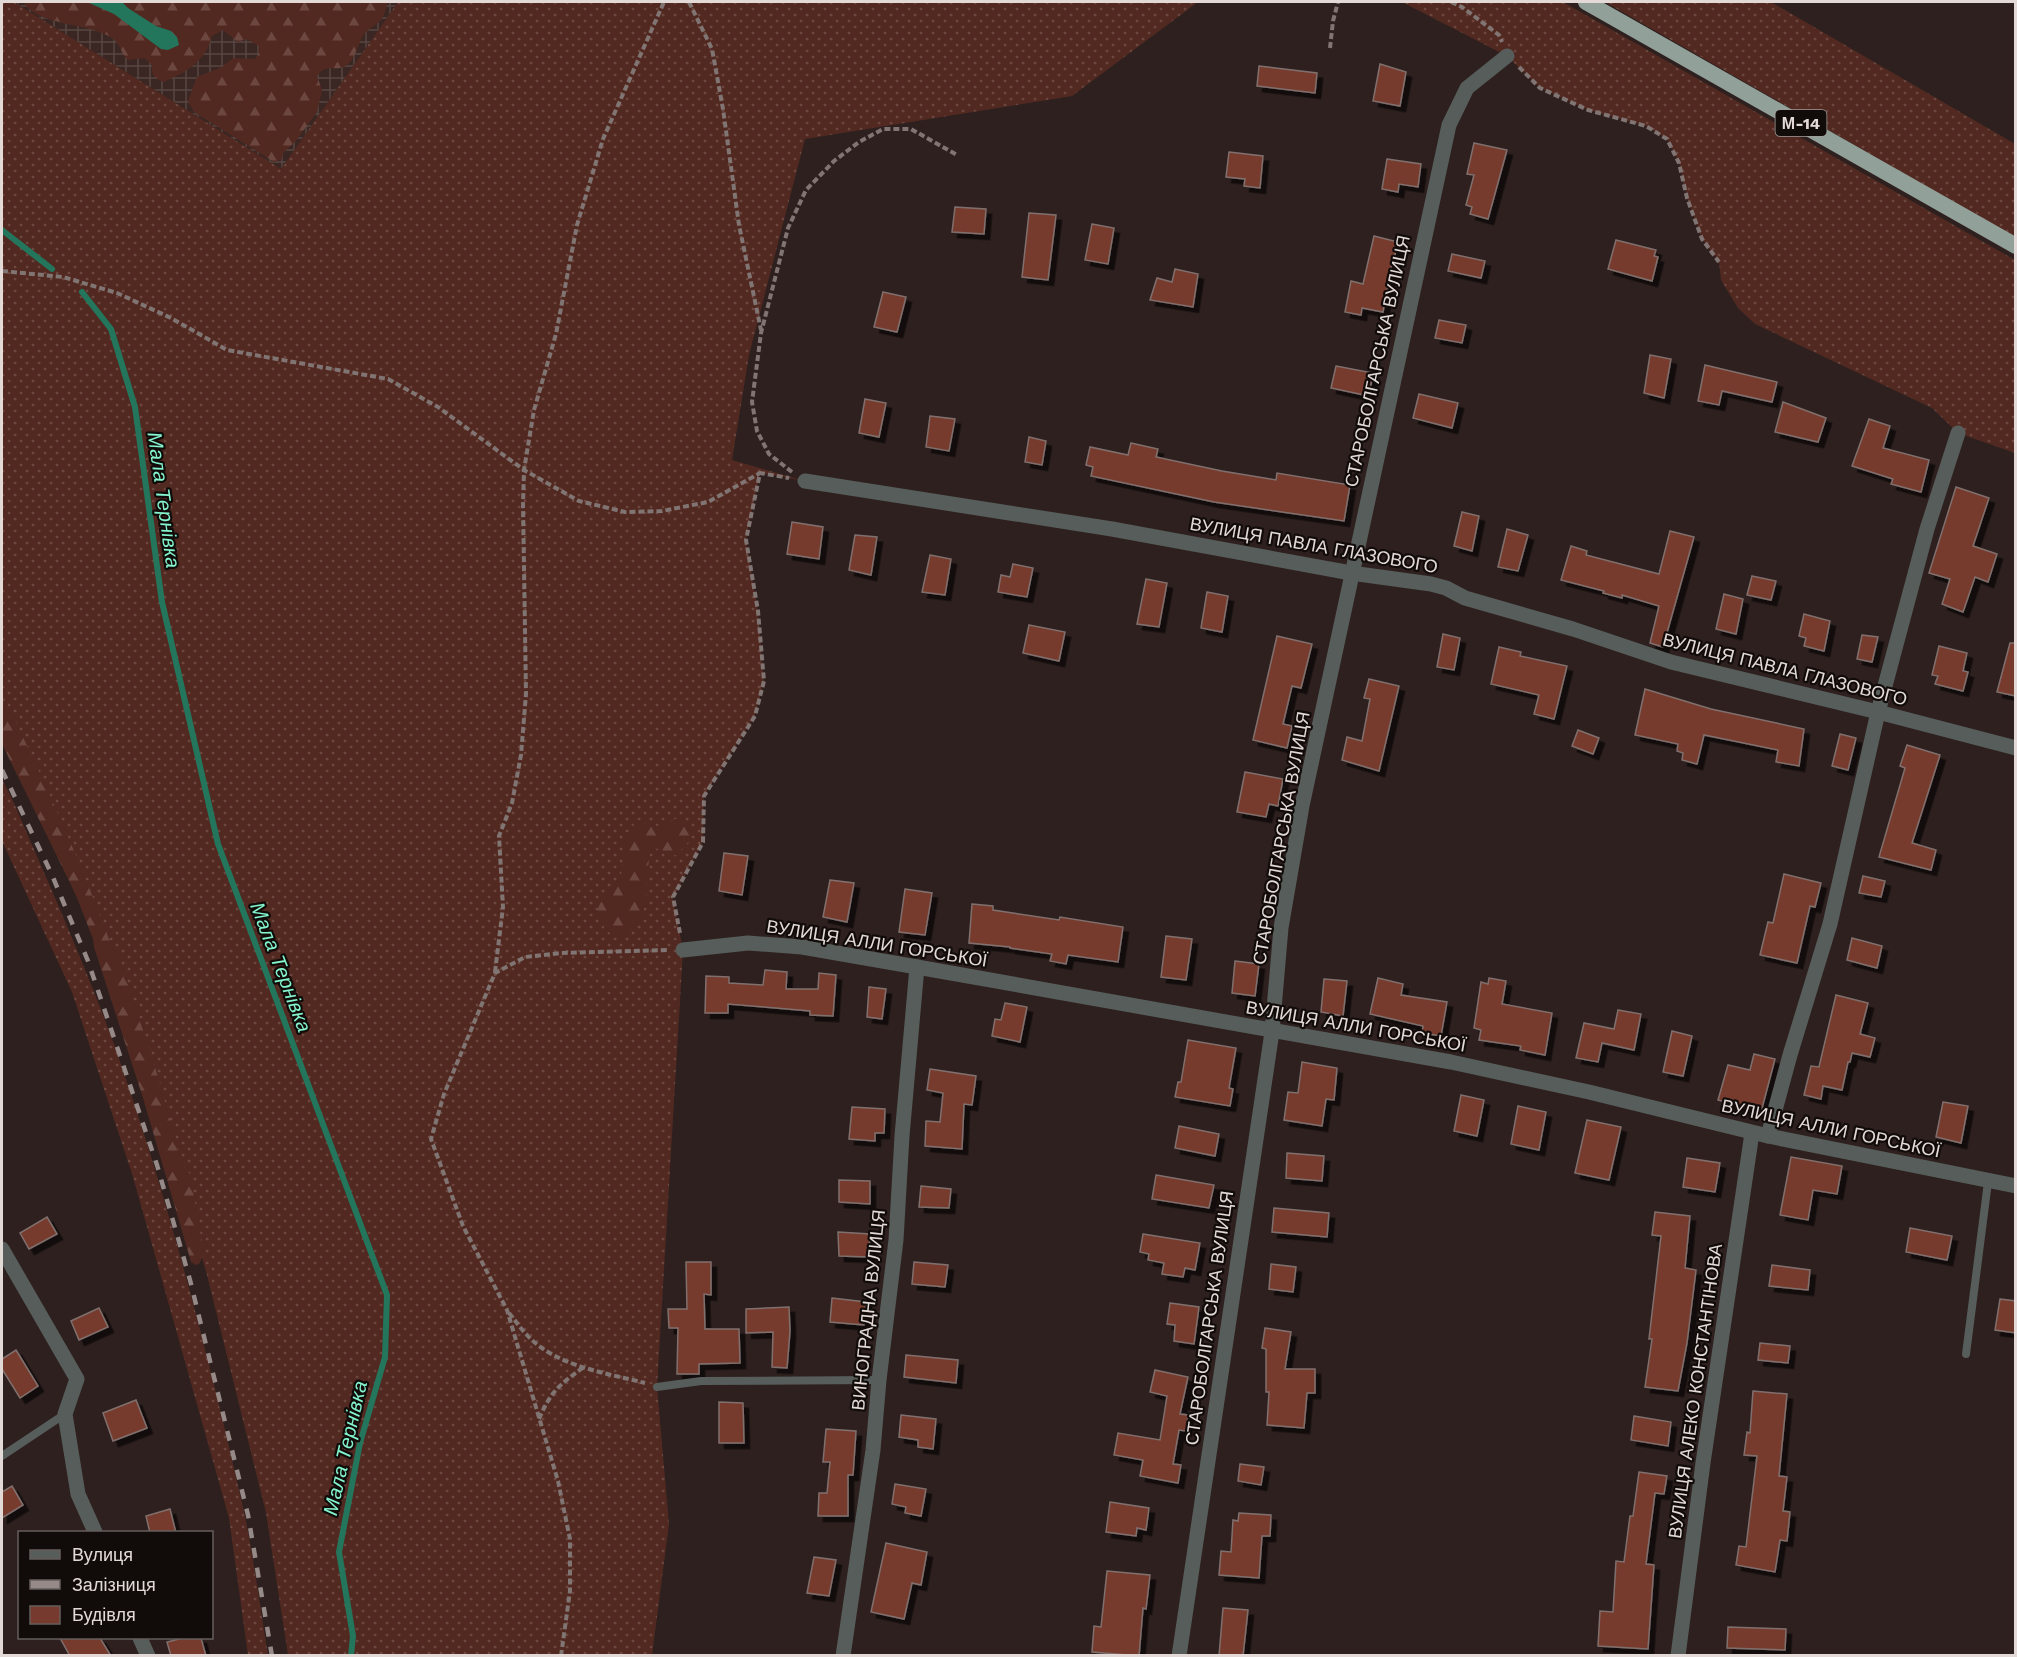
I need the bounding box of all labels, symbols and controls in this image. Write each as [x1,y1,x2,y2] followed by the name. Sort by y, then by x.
[1776,110,1826,136] road number: М-14
[1340,233,1414,489] street label: СТАРОБОЛГАРСЬКА ВУЛИЦЯ
[143,430,185,570] water label: Мала Тернівка
[1188,513,1440,577] street label: ВУЛИЦЯ ПАВЛА ГЛАЗОВОГО
[1661,628,1909,710] street label: ВУЛИЦЯ ПАВЛА ГЛАЗОВОГО
[1248,710,1314,966] street label: СТАРОБОЛГАРСЬКА ВУЛИЦЯ
[245,899,317,1035] water label: Мала Тернівка
[765,915,989,971] street label: ВУЛИЦЯ АЛЛИ ГОРСЬКОЇ
[1244,996,1468,1056] street label: ВУЛИЦЯ АЛЛИ ГОРСЬКОЇ
[1720,1095,1942,1161] street label: ВУЛИЦЯ АЛЛИ ГОРСЬКОЇ
[1181,1189,1237,1447] street label: СТАРОБОЛГАРСЬКА ВУЛИЦЯ
[847,1209,889,1411] street label: ВИНОГРАДНА ВУЛИЦЯ
[1664,1242,1726,1540] street label: ВУЛИЦЯ АЛЕКО КОНСТАНТІНОВА
[318,1378,372,1518] water label: Мала Тернівка
[18,1531,213,1639] legend
[72,1544,133,1565] text: Вулиця
[72,1574,156,1595] text: Залізниця
[72,1604,136,1625] text: Будівля

